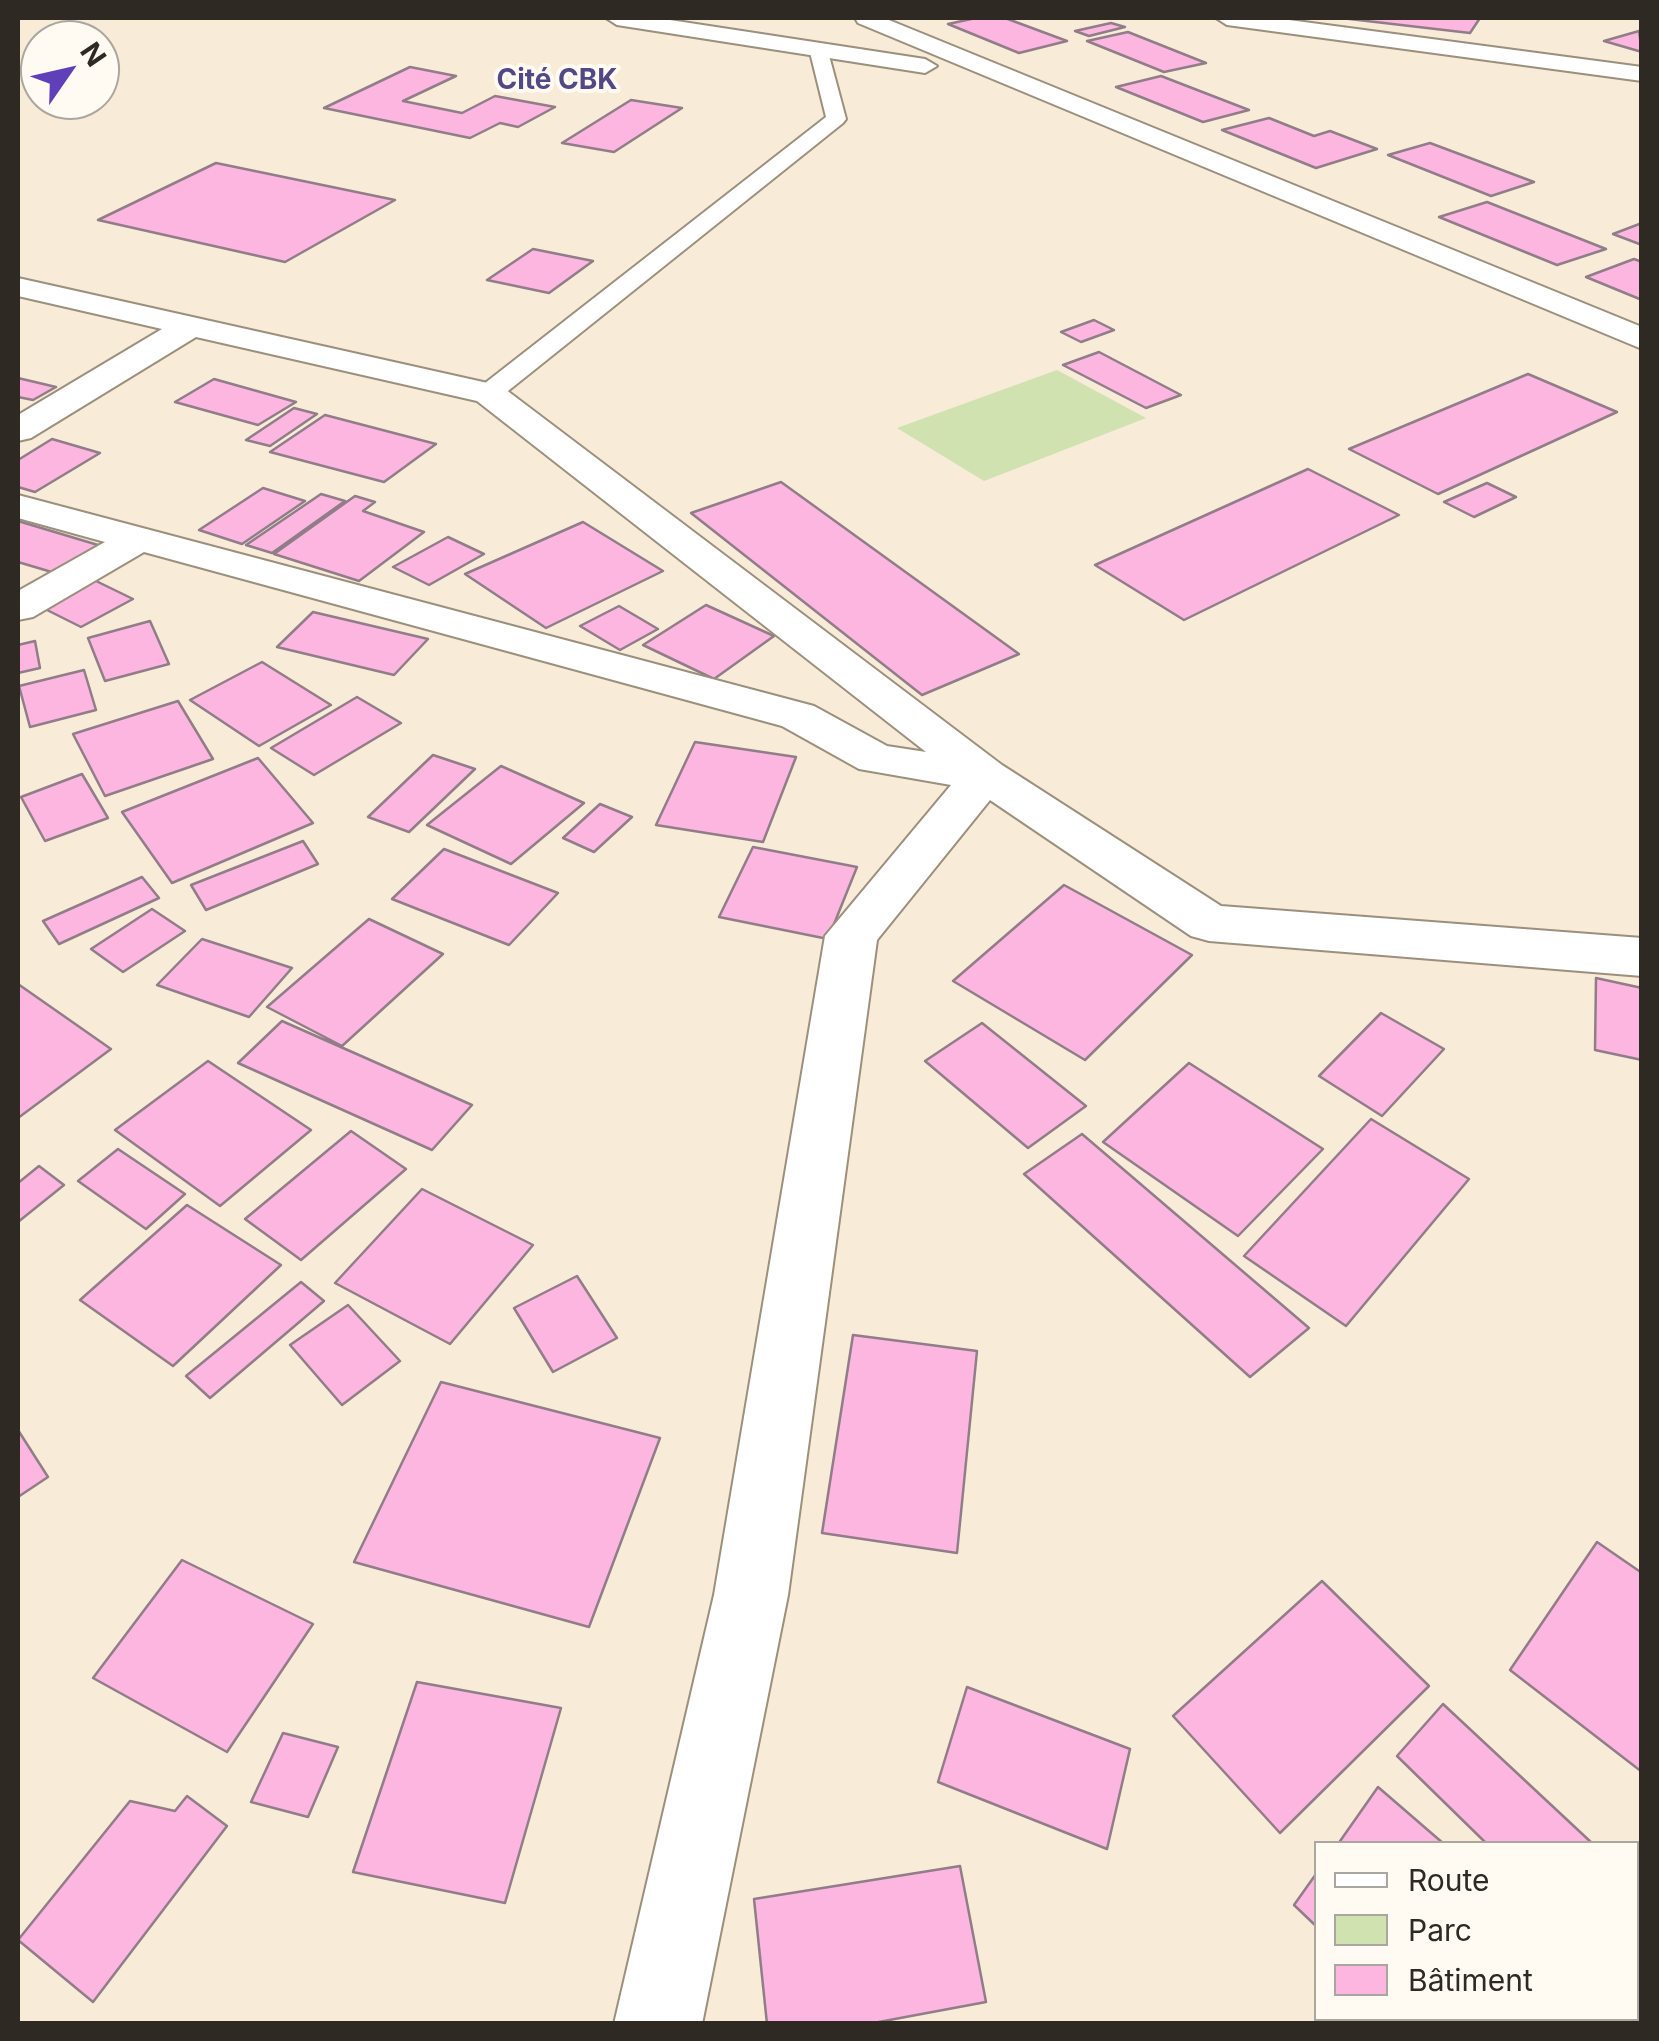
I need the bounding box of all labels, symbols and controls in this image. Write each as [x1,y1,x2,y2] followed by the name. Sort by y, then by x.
[20,20,120,120] north arrow
[73,36,113,73] text: N
[497,64,617,98] district label: Cité CBK
[1314,1841,1639,2021] legend
[1408,1862,1490,1898] text: Route
[1408,1912,1472,1948] text: Parc
[1408,1962,1533,1998] text: Bâtiment

